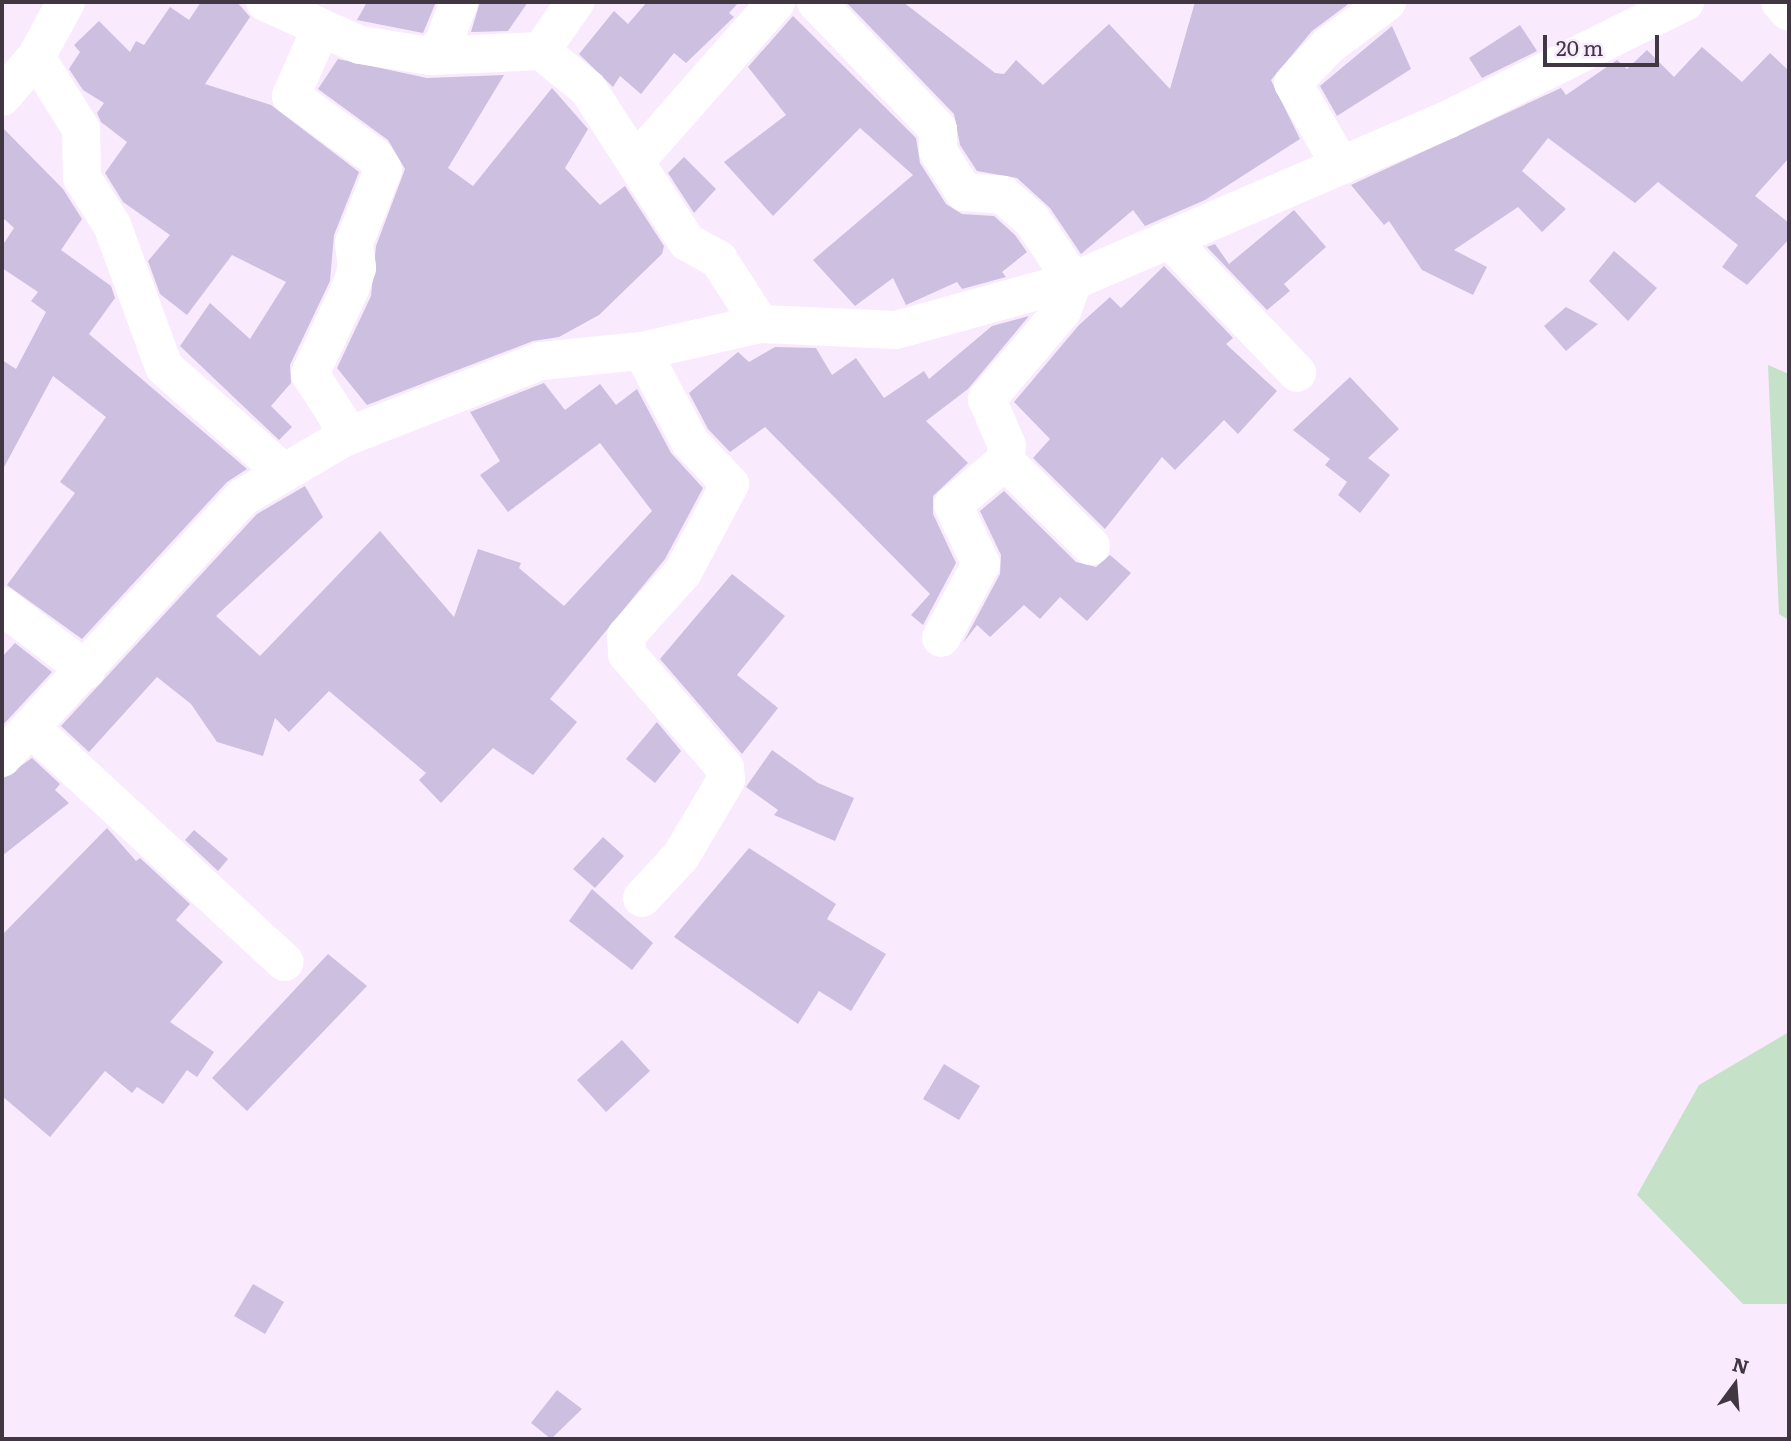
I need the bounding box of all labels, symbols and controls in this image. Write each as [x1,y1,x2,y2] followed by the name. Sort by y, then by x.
[1546,21,1662,65] scale bar
[1556,31,1603,62] text: 20 m
[1729,1349,1752,1380] text: N
[1700,1350,1770,1420] north arrow

